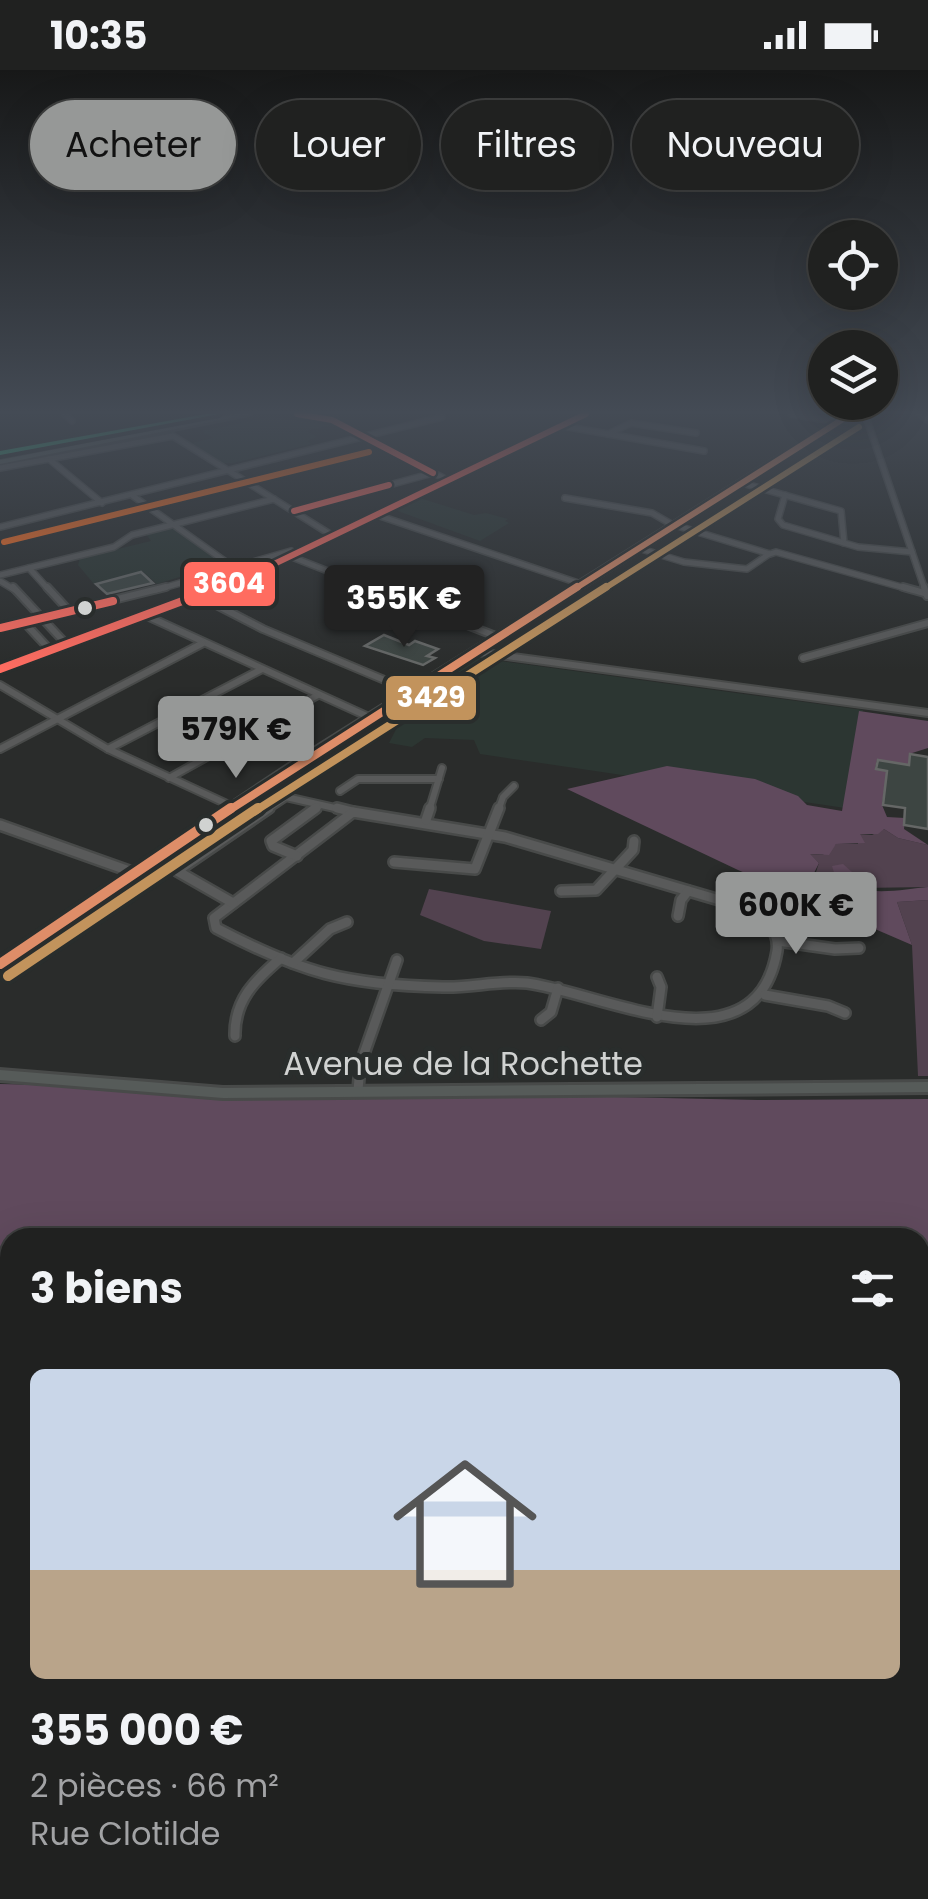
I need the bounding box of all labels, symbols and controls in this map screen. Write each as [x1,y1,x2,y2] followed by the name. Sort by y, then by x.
[50,9,148,62] text: 10:35
[30,100,236,190] chip: Acheter
[256,100,421,190] chip: Louer
[441,100,612,190] chip: Filtres
[632,100,859,190] chip: Nouveau
[808,220,898,420] map controls
[808,220,898,310] button: locate
[808,330,898,420] button: layers
[182,560,277,608] line badge: 3604
[193,564,265,603] text: 3604
[323,565,485,650] pin: 355K €
[346,575,462,620] text: 355K €
[75,598,95,618] unlabelled marker
[384,674,478,722] line badge: 3429
[396,678,466,717] text: 3429
[155,696,317,781] pin: 579K €
[180,706,292,751] text: 579K €
[196,815,216,835] unlabelled marker
[715,872,877,957] pin: 600K €
[738,882,854,927] text: 600K €
[283,1041,643,1086] street label: Avenue de la Rochette
[30,1259,183,1318] text: 3 biens
[845,1261,900,1316] icon: filters
[375,1434,555,1614] icon: home
[30,1701,243,1760] text: 355 000 €
[30,1763,279,1808] text: 2 pièces · 66 m²
[30,1811,220,1856] text: Rue Clotilde

